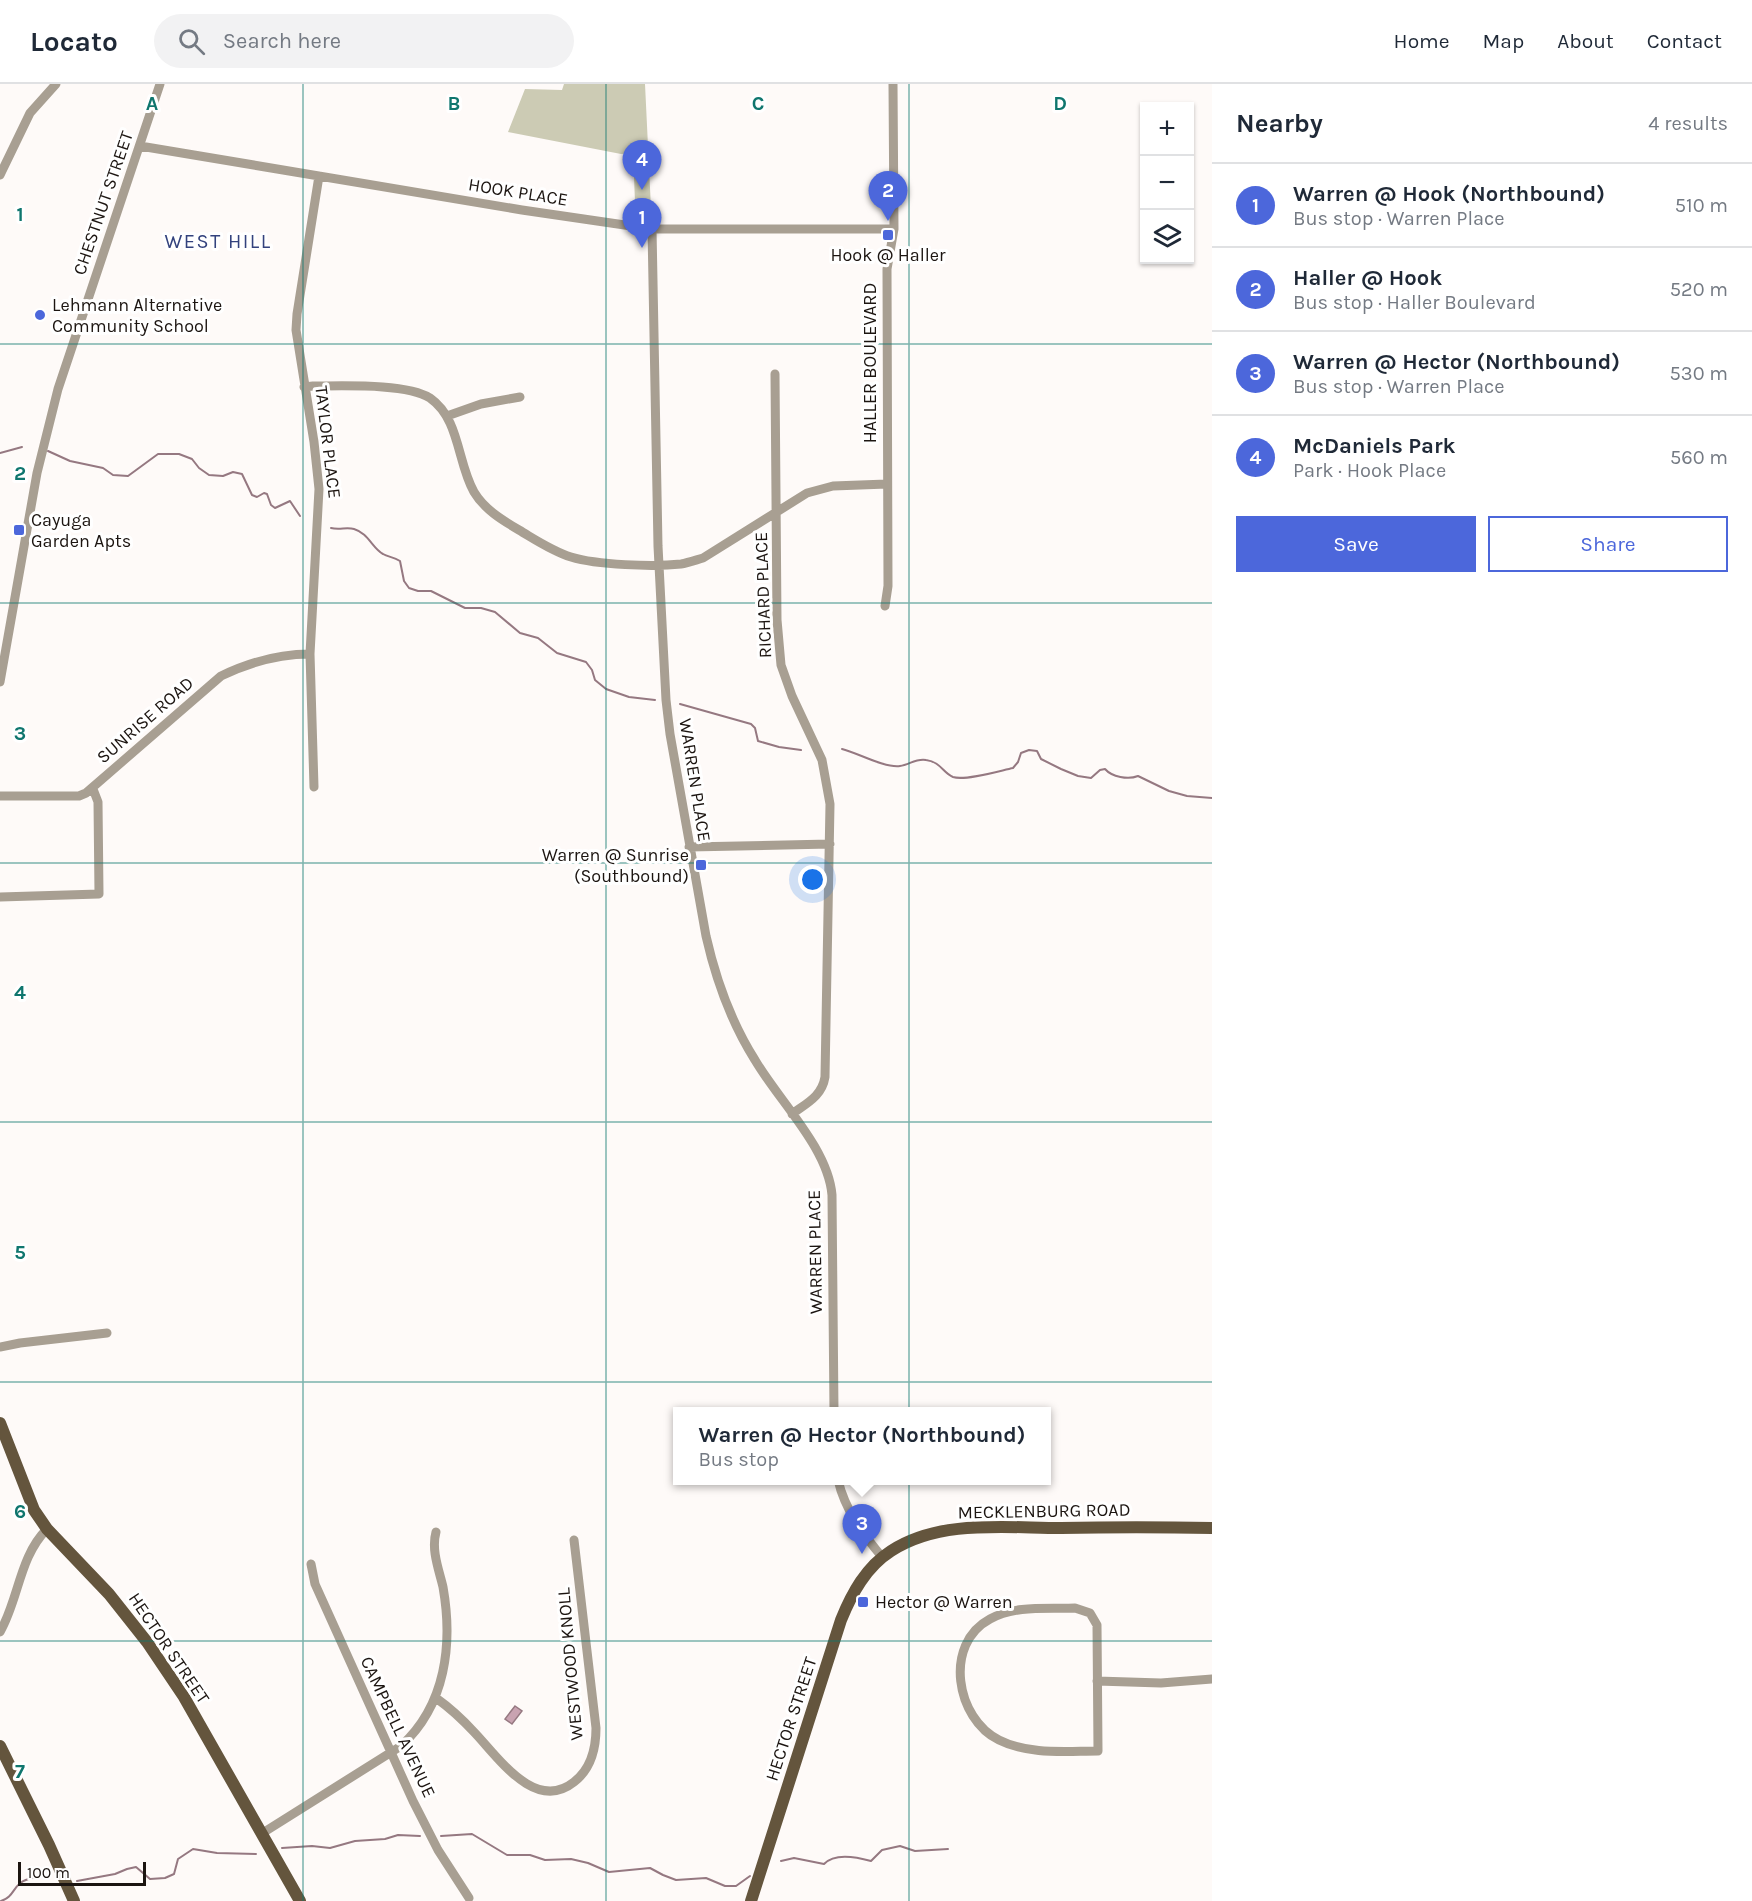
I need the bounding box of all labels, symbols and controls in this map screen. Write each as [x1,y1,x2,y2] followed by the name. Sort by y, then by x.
[154,14,574,68] search box
[30,25,118,58] text: Locato
[175,25,208,58] icon: search
[223,28,341,54] text: Search here
[1394,29,1450,53] text: Home
[1483,29,1524,53] text: Map
[1557,29,1614,53] text: About
[1647,29,1722,53] text: Contact
[146,92,159,115] text: A
[448,92,460,115] text: B
[752,92,764,115] text: C
[1053,92,1067,115] text: D
[1140,102,1194,264] map controls
[1140,102,1194,156] button: +
[1236,108,1323,139] text: Nearby
[1648,112,1728,135] text: 4 results
[68,128,138,278] street label: CHESTNUT STREET
[622,141,662,190] pin: 4
[1140,156,1194,210] button: −
[868,172,908,221] pin: 2
[467,173,569,211] street label: HOOK PLACE
[1293,181,1605,207] text: Warren @ Hook (Northbound)
[1252,194,1259,217] text: 1
[1675,194,1728,217] text: 510 m
[622,198,662,248] pin: 1
[16,203,24,226] text: 1
[1293,207,1505,230] text: Bus stop · Warren Place
[1140,210,1194,264] button: layers
[881,228,895,242] marker: Hook @ Haller
[164,230,272,253] district label: WEST HILL
[830,244,946,266] place label: Hook @ Haller
[1293,265,1442,291] text: Haller @ Hook
[1249,278,1262,301] text: 2
[1670,278,1728,301] text: 520 m
[859,283,881,443] street label: HALLER BOULEVARD
[1293,291,1536,314] text: Bus stop · Haller Boulevard
[52,294,222,337] place label: Lehmann Alternative Community School
[33,308,47,322] marker: Lehmann Alternative Community School
[1293,349,1620,375] text: Warren @ Hector (Northbound)
[1249,362,1262,385] text: 3
[1670,362,1728,385] text: 530 m
[1293,375,1505,398] text: Bus stop · Warren Place
[310,384,346,500] street label: TAYLOR PLACE
[1293,433,1456,459] text: McDaniels Park
[1250,446,1261,469] text: 4
[1670,446,1728,469] text: 560 m
[1293,459,1446,482] text: Park · Hook Place
[14,462,26,485] text: 2
[31,509,131,552] place label: Cayuga Garden Apts
[1236,516,1476,572] button: Save
[1488,516,1728,572] button: Share
[12,523,26,537] marker: Cayuga Garden Apts
[750,531,776,659] street label: RICHARD PLACE
[92,672,198,768] street label: SUNRISE ROAD
[674,717,716,843] street label: WARREN PLACE
[14,722,26,745] text: 3
[542,844,689,887] place label: Warren @ Sunrise (Southbound)
[694,858,708,872] marker: Warren @ Sunrise (Southbound)
[798,865,827,894] your location
[14,981,26,1004] text: 4
[803,1190,827,1314] street label: WARREN PLACE
[14,1241,26,1264] text: 5
[673,1407,1051,1485] popup
[698,1422,1026,1448] text: Warren @ Hector (Northbound)
[698,1448,779,1471] text: Bus stop
[957,1498,1131,1524] street label: MECKLENBURG ROAD
[14,1500,26,1523] text: 6
[842,1504,882,1554] pin: 3
[552,1586,588,1741] street label: WESTWOOD KNOLL
[124,1588,214,1708] street label: HECTOR STREET
[875,1591,1013,1613] place label: Hector @ Warren
[856,1595,870,1609] marker: Hector @ Warren
[356,1653,440,1801] street label: CAMPBELL AVENUE
[761,1654,821,1784] street label: HECTOR STREET
[15,1760,25,1783] text: 7
[18,1859,146,1886] scale bar
[27,1863,70,1882] text: 100 m

